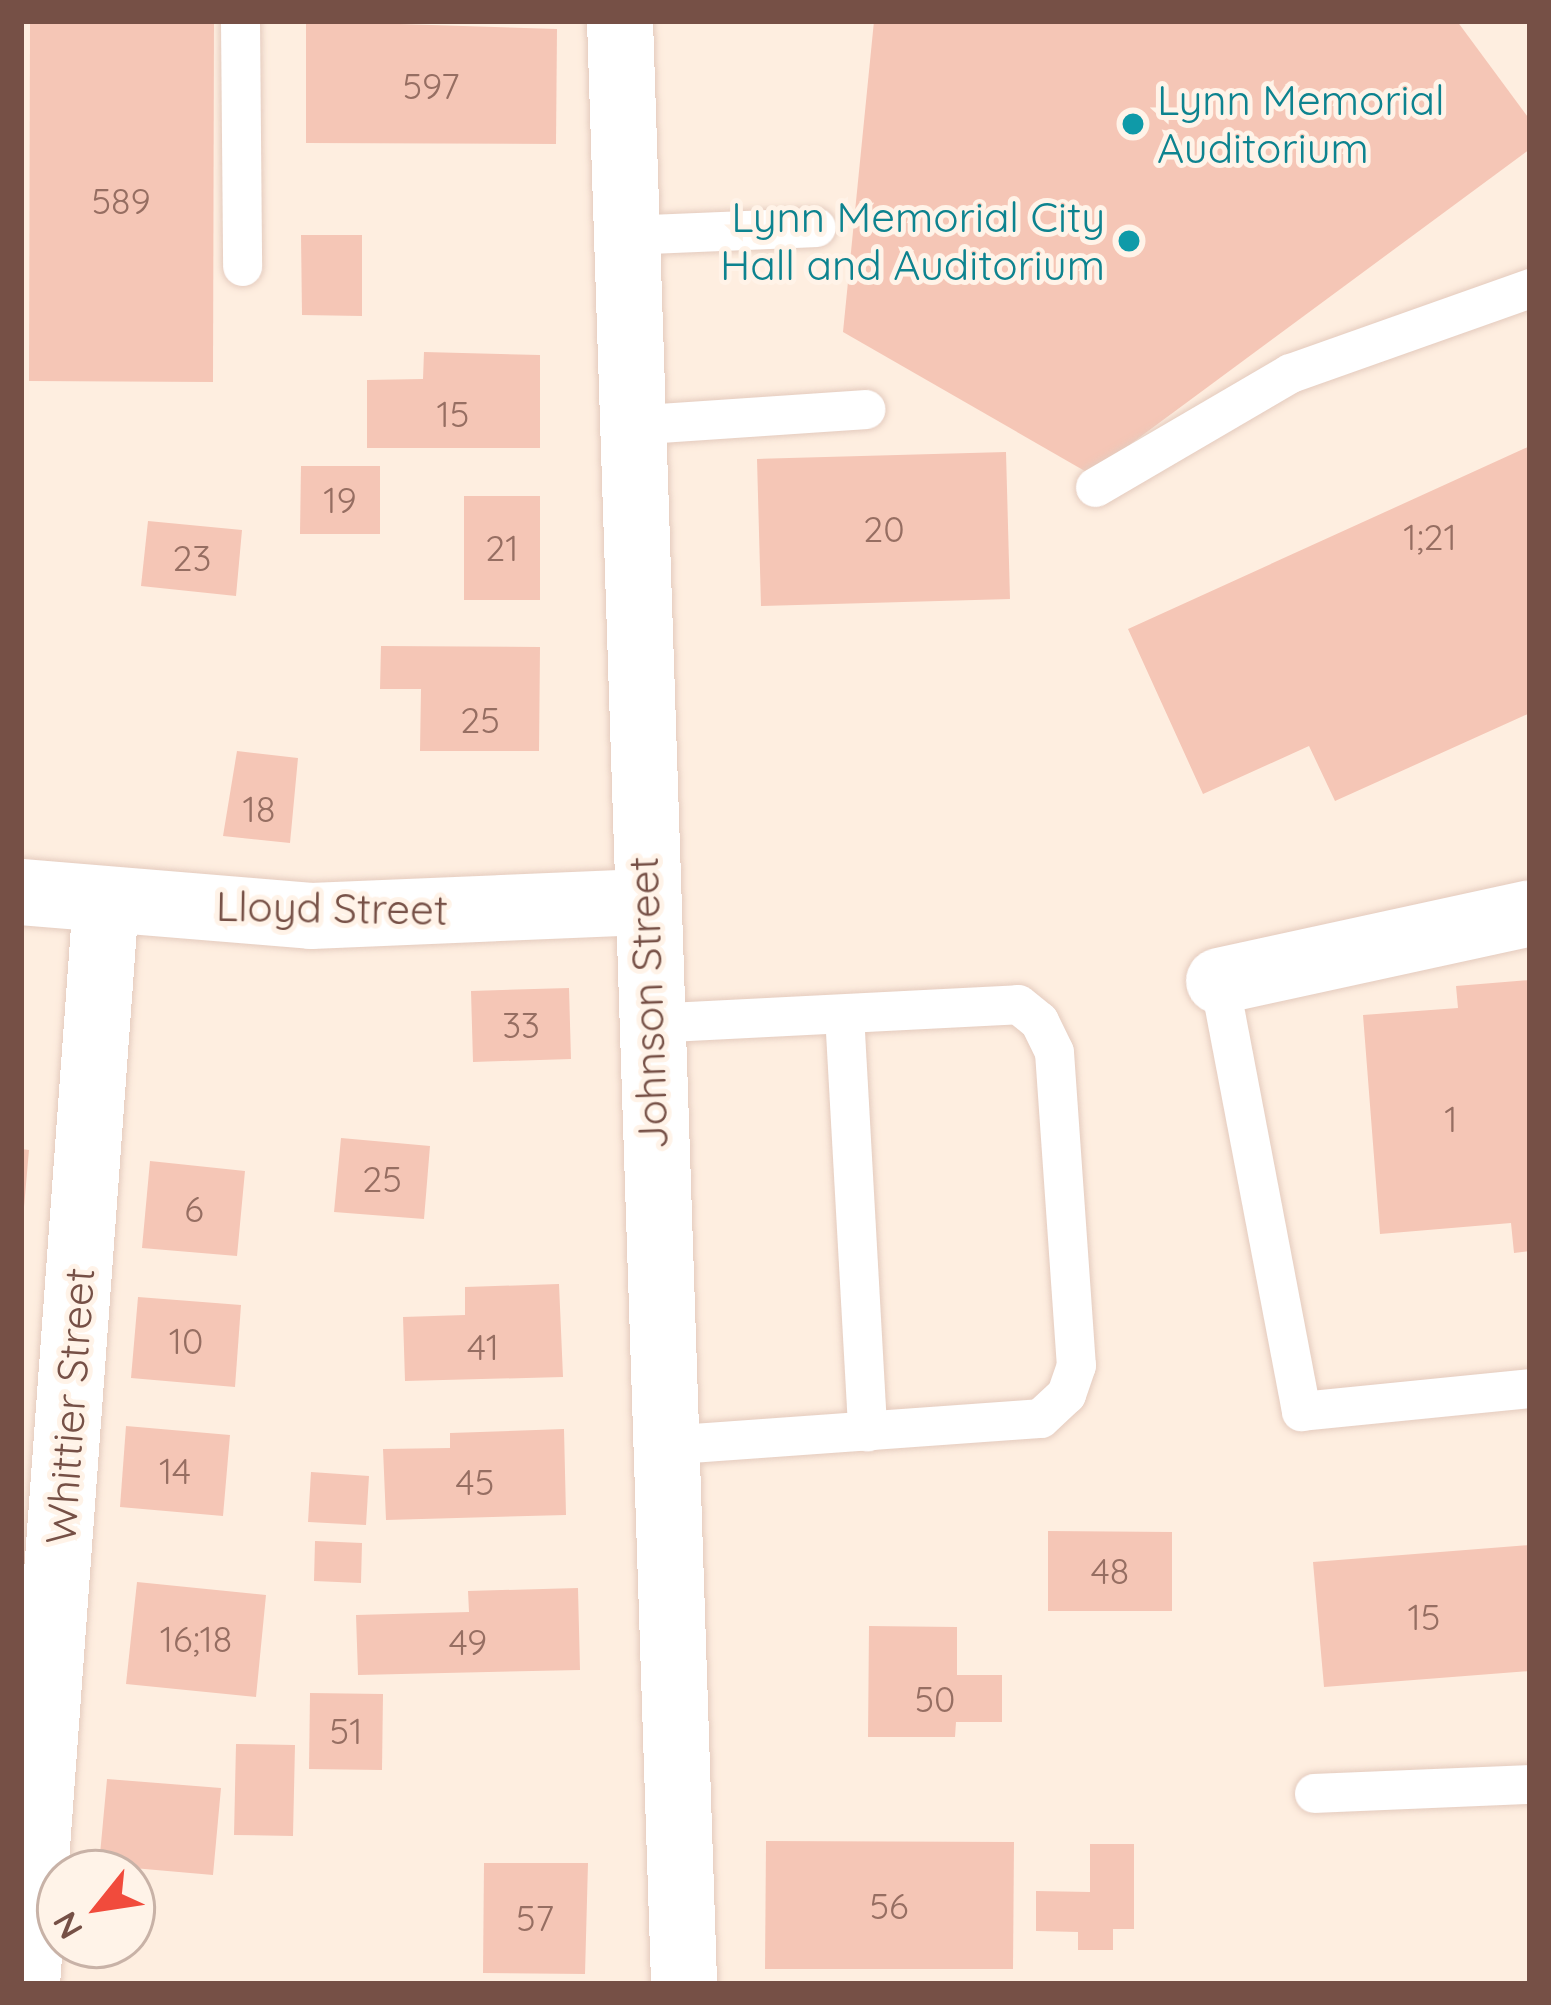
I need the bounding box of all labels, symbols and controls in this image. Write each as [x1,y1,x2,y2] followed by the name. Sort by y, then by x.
[402,64,460,108] house number: 597
[1157,75,1445,174] place label: Lynn Memorial Auditorium
[1120,111,1146,137] marker: Lynn Memorial Auditorium
[91,179,151,223] house number: 589
[720,192,1105,290] place label: Lynn Memorial City Hall and Auditorium
[1116,228,1142,254] marker: Lynn Memorial City Hall and Auditorium
[437,392,469,436] house number: 15
[323,478,357,522] house number: 19
[863,507,905,551] house number: 20
[1403,515,1457,559] house number: 1;21
[485,526,519,570] house number: 21
[173,536,211,580] house number: 23
[460,698,500,742] house number: 25
[243,787,275,831] house number: 18
[618,856,678,1150] street label: Johnson Street
[215,881,449,935] street label: Lloyd Street
[502,1003,540,1047] house number: 33
[1444,1097,1458,1141] house number: 1
[362,1157,402,1201] house number: 25
[184,1187,204,1231] house number: 6
[35,1266,105,1546] street label: Whittier Street
[169,1319,203,1363] house number: 10
[467,1325,499,1369] house number: 41
[159,1449,191,1493] house number: 14
[456,1460,494,1504] house number: 45
[1091,1549,1129,1593] house number: 48
[1408,1595,1440,1639] house number: 15
[160,1617,232,1661] house number: 16;18
[449,1620,487,1664] house number: 49
[914,1677,956,1721] house number: 50
[330,1709,362,1753] house number: 51
[36,1849,156,1969] north arrow
[870,1884,908,1928] house number: 56
[516,1896,554,1940] house number: 57
[43,1905,91,1947] text: N

